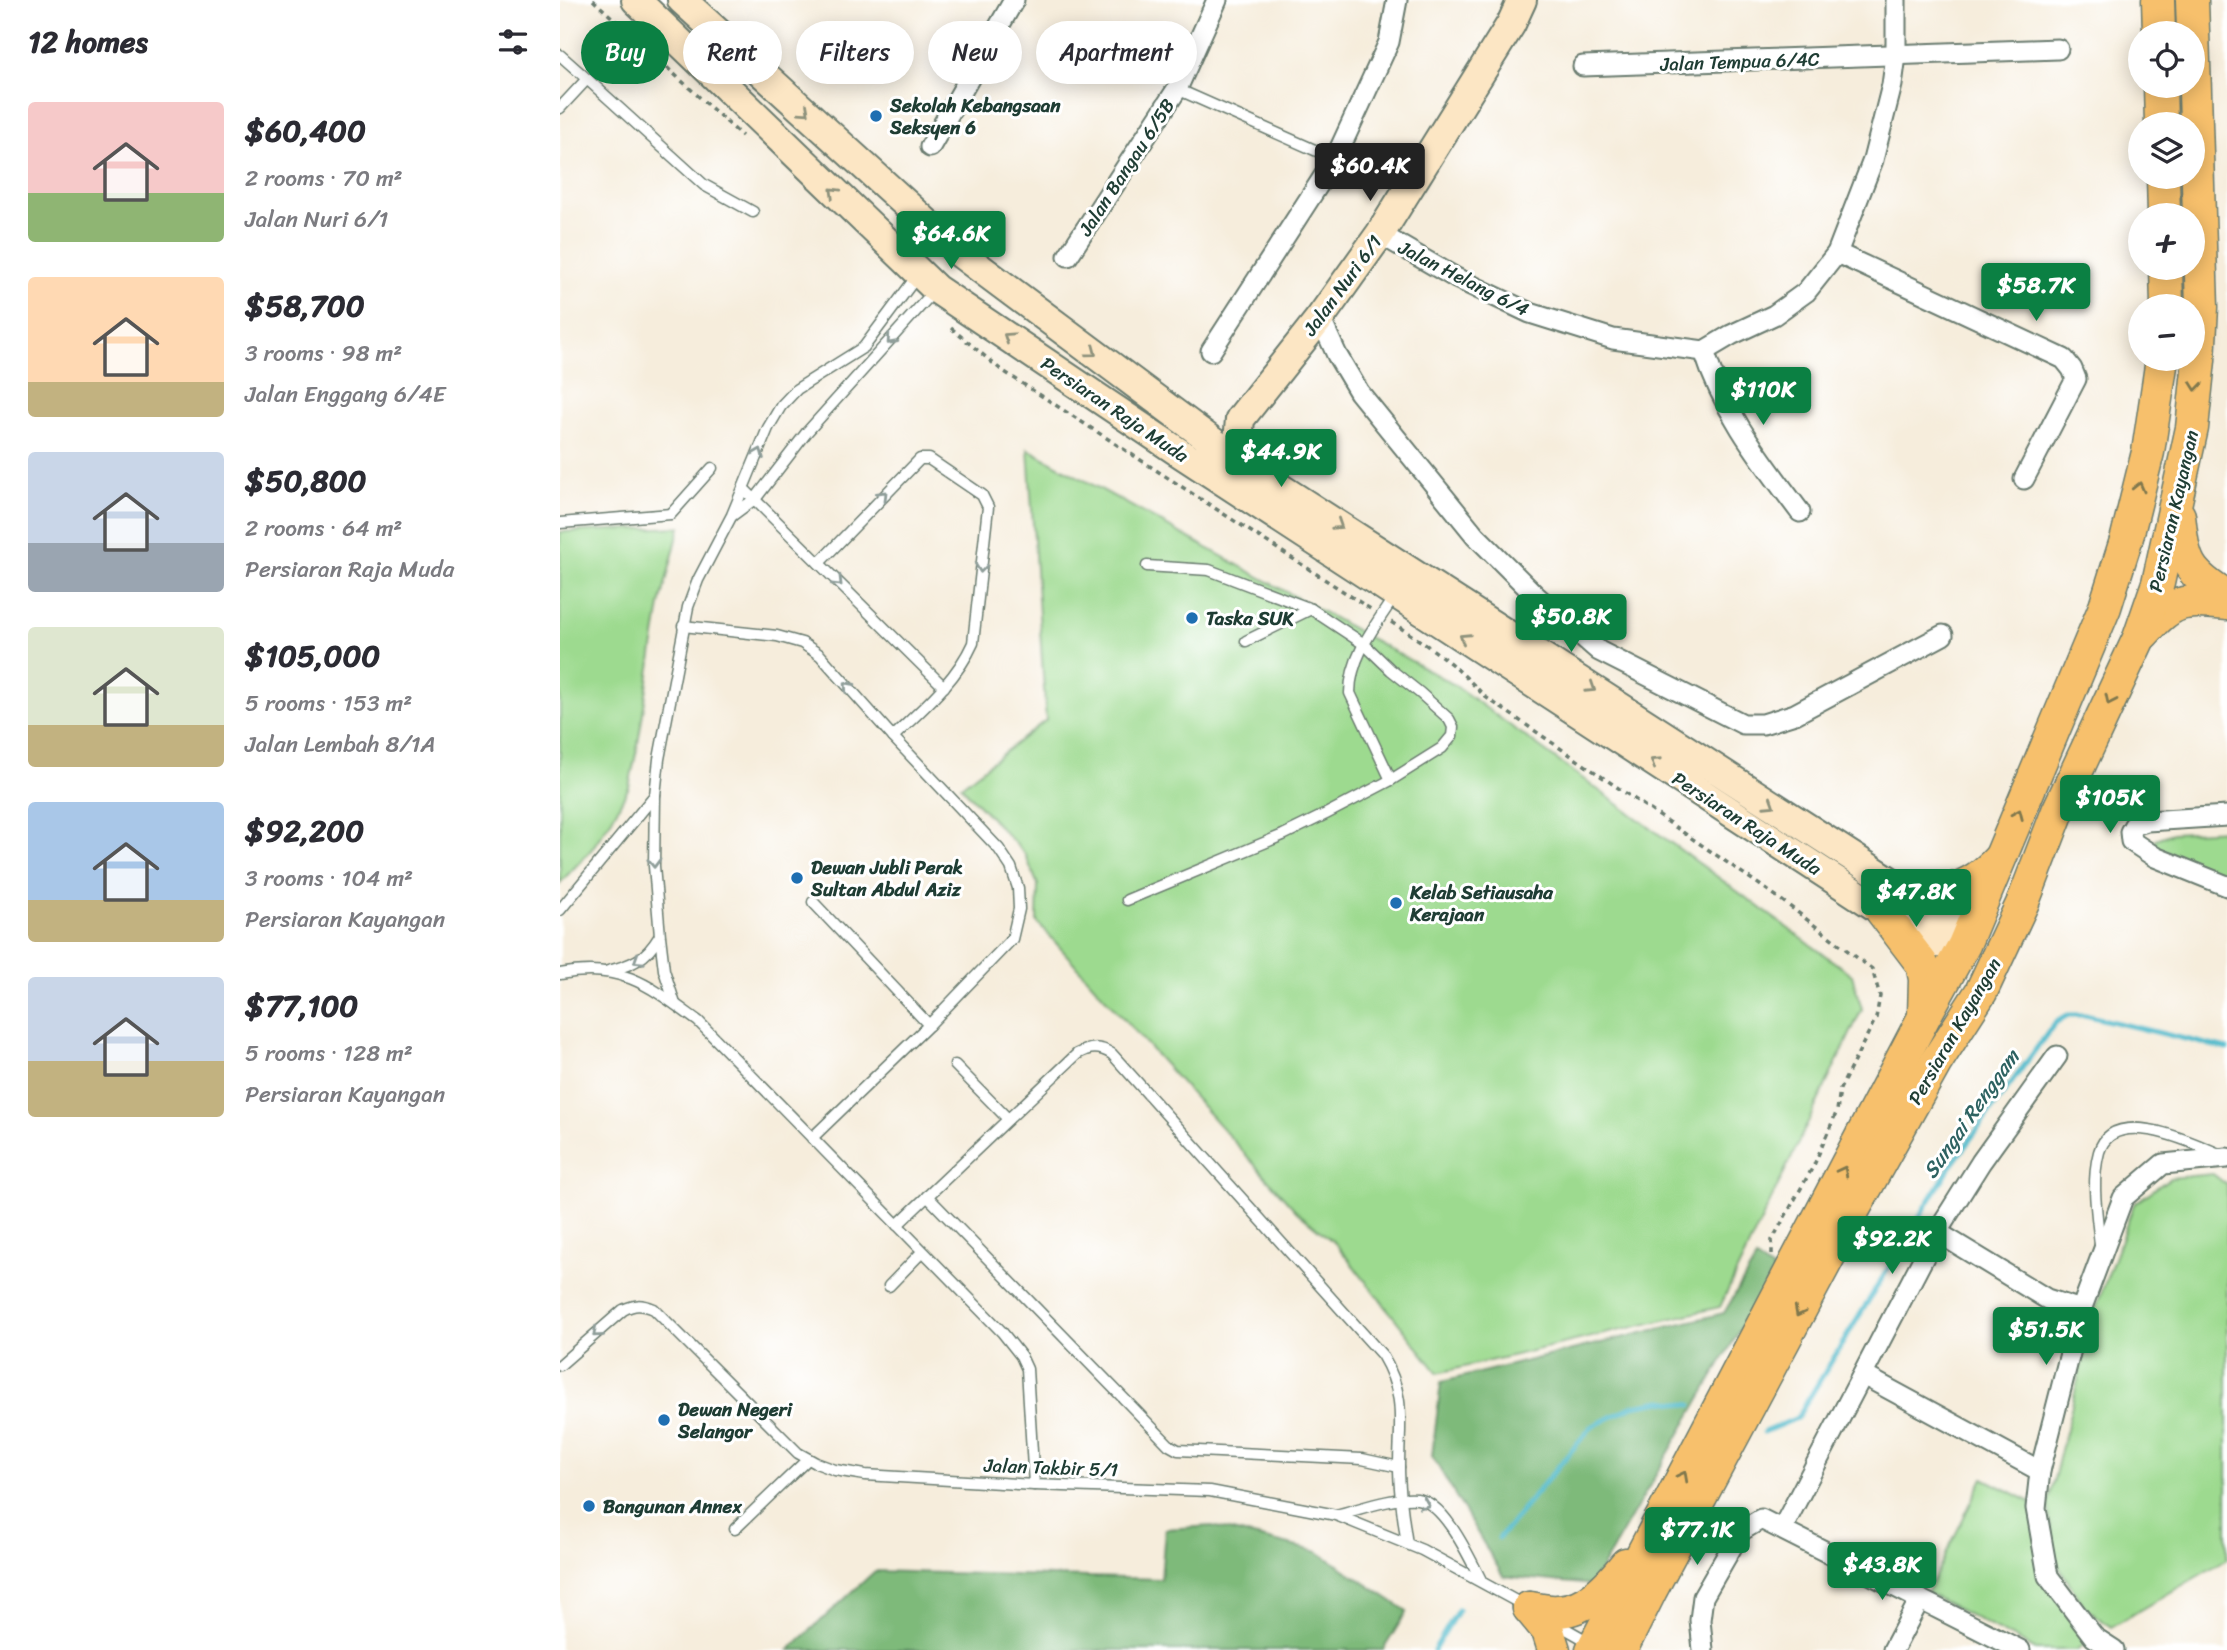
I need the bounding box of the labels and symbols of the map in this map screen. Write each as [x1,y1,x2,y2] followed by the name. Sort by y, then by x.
[1659,42,1820,81] street label: Jalan Tempua 6/4C
[889,89,1061,144] place label: Sekolah Kebangsaan Seksyen 6
[1069,92,1183,244] street label: Jalan Bangau 6/5B
[797,103,810,116] one-way arrow
[868,108,884,124] marker: Sekolah Kebangsaan Seksyen 6
[1313,144,1427,203] pin: $60.4K
[829,187,842,200] one-way arrow
[894,212,1008,271] pin: $64.6K
[1294,228,1391,344] street label: Jalan Nuri 6/1
[1392,231,1535,326] street label: Jalan Helang 6/4
[1979,264,2093,323] pin: $58.7K
[887,332,899,345] one-way arrow
[1003,333,1016,346] one-way arrow
[1084,343,1097,356] one-way arrow
[1034,347,1196,472] street label: Persiaran Raja Muda
[1714,368,1812,427] pin: $110K
[2189,381,2204,392] one-way arrow
[2139,427,2208,595] street label: Persiaran Kayangan
[1224,430,1338,489] pin: $44.9K
[750,447,764,459] one-way arrow
[2131,481,2145,493] one-way arrow
[875,491,888,504] one-way arrow
[1330,517,1343,529] one-way arrow
[974,562,989,573] one-way arrow
[830,573,843,586] one-way arrow
[1514,594,1628,654] pin: $50.8K
[1206,602,1294,635] place label: Taska SUK
[1184,610,1200,626] marker: Taska SUK
[1459,634,1472,646] one-way arrow
[1583,680,1596,693] one-way arrow
[843,681,856,694] one-way arrow
[2104,693,2118,705] one-way arrow
[1649,757,1662,770] one-way arrow
[1665,763,1829,885] street label: Persiaran Raja Muda
[2061,776,2159,835] pin: $105K
[1762,795,1775,808] one-way arrow
[2010,809,2024,822] one-way arrow
[810,851,963,906] place label: Dewan Jubli Perak Sultan Abdul Aziz
[647,858,662,869] one-way arrow
[789,870,805,886] marker: Dewan Jubli Perak Sultan Abdul Aziz
[1859,870,1973,929] pin: $47.8K
[1409,876,1553,931] place label: Kelab Setiausaha Kerajaan
[1388,895,1404,911] marker: Kelab Setiausaha Kerajaan
[633,951,646,964] one-way arrow
[1899,951,2010,1111] street label: Persiaran Kayangan
[1912,1040,2031,1187] water label: Sungai Renggam
[1835,1165,1848,1178] one-way arrow
[1835,1216,1949,1276] pin: $92.2K
[1794,1305,1807,1317] one-way arrow
[1989,1308,2103,1367] pin: $51.5K
[592,1325,605,1337] one-way arrow
[677,1393,794,1448] place label: Dewan Negeri Selangor
[656,1412,672,1428] marker: Dewan Negeri Selangor
[982,1449,1119,1486] street label: Jalan Takbir 5/1
[1674,1471,1688,1483] one-way arrow
[603,1490,742,1523] place label: Bangunan Annex
[1418,1496,1430,1510] one-way arrow
[581,1498,597,1514] marker: Bangunan Annex
[1640,1508,1754,1567] pin: $77.1K
[1825,1542,1939,1602] pin: $43.8K

